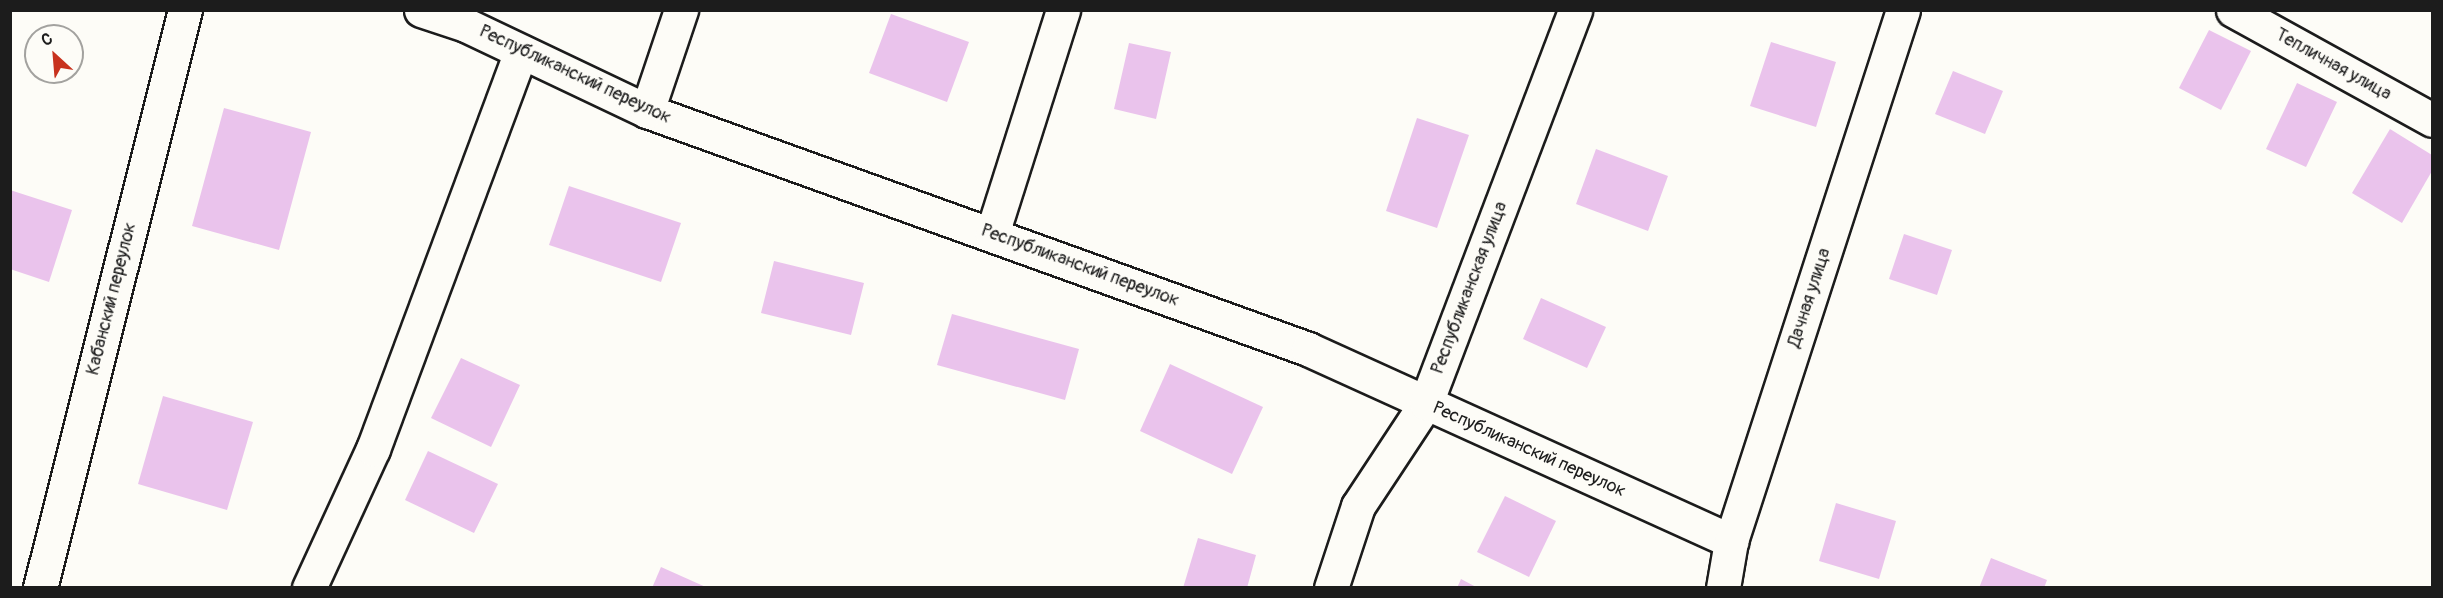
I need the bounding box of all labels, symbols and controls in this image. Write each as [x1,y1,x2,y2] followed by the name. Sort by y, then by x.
[476,21,674,129] street label: Республиканский переулок
[24,24,84,84] north arrow
[2271,24,2395,106] street label: Тепличная улица
[38,28,56,51] text: С
[1427,199,1513,377] street label: Республиканская улица
[978,220,1182,312] street label: Республиканский переулок
[83,221,141,377] street label: Кабанский переулок
[1784,246,1836,350] street label: Дачная улица
[1429,398,1629,502] street label: Республиканский переулок

